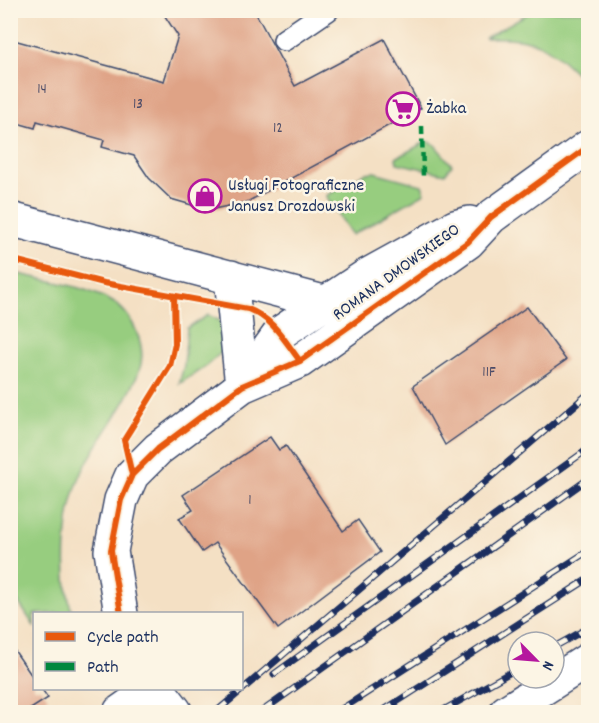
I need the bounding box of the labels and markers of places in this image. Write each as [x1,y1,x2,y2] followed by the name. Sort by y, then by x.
[385,91,421,127] supermarket icon: Żabka
[426,97,467,122] place label: Żabka
[228,174,364,220] place label: Usługi Fotograficzne Janusz Drozdowski
[187,178,223,214] shop icon: Usługi Fotograficzne Janusz Drozdowski

